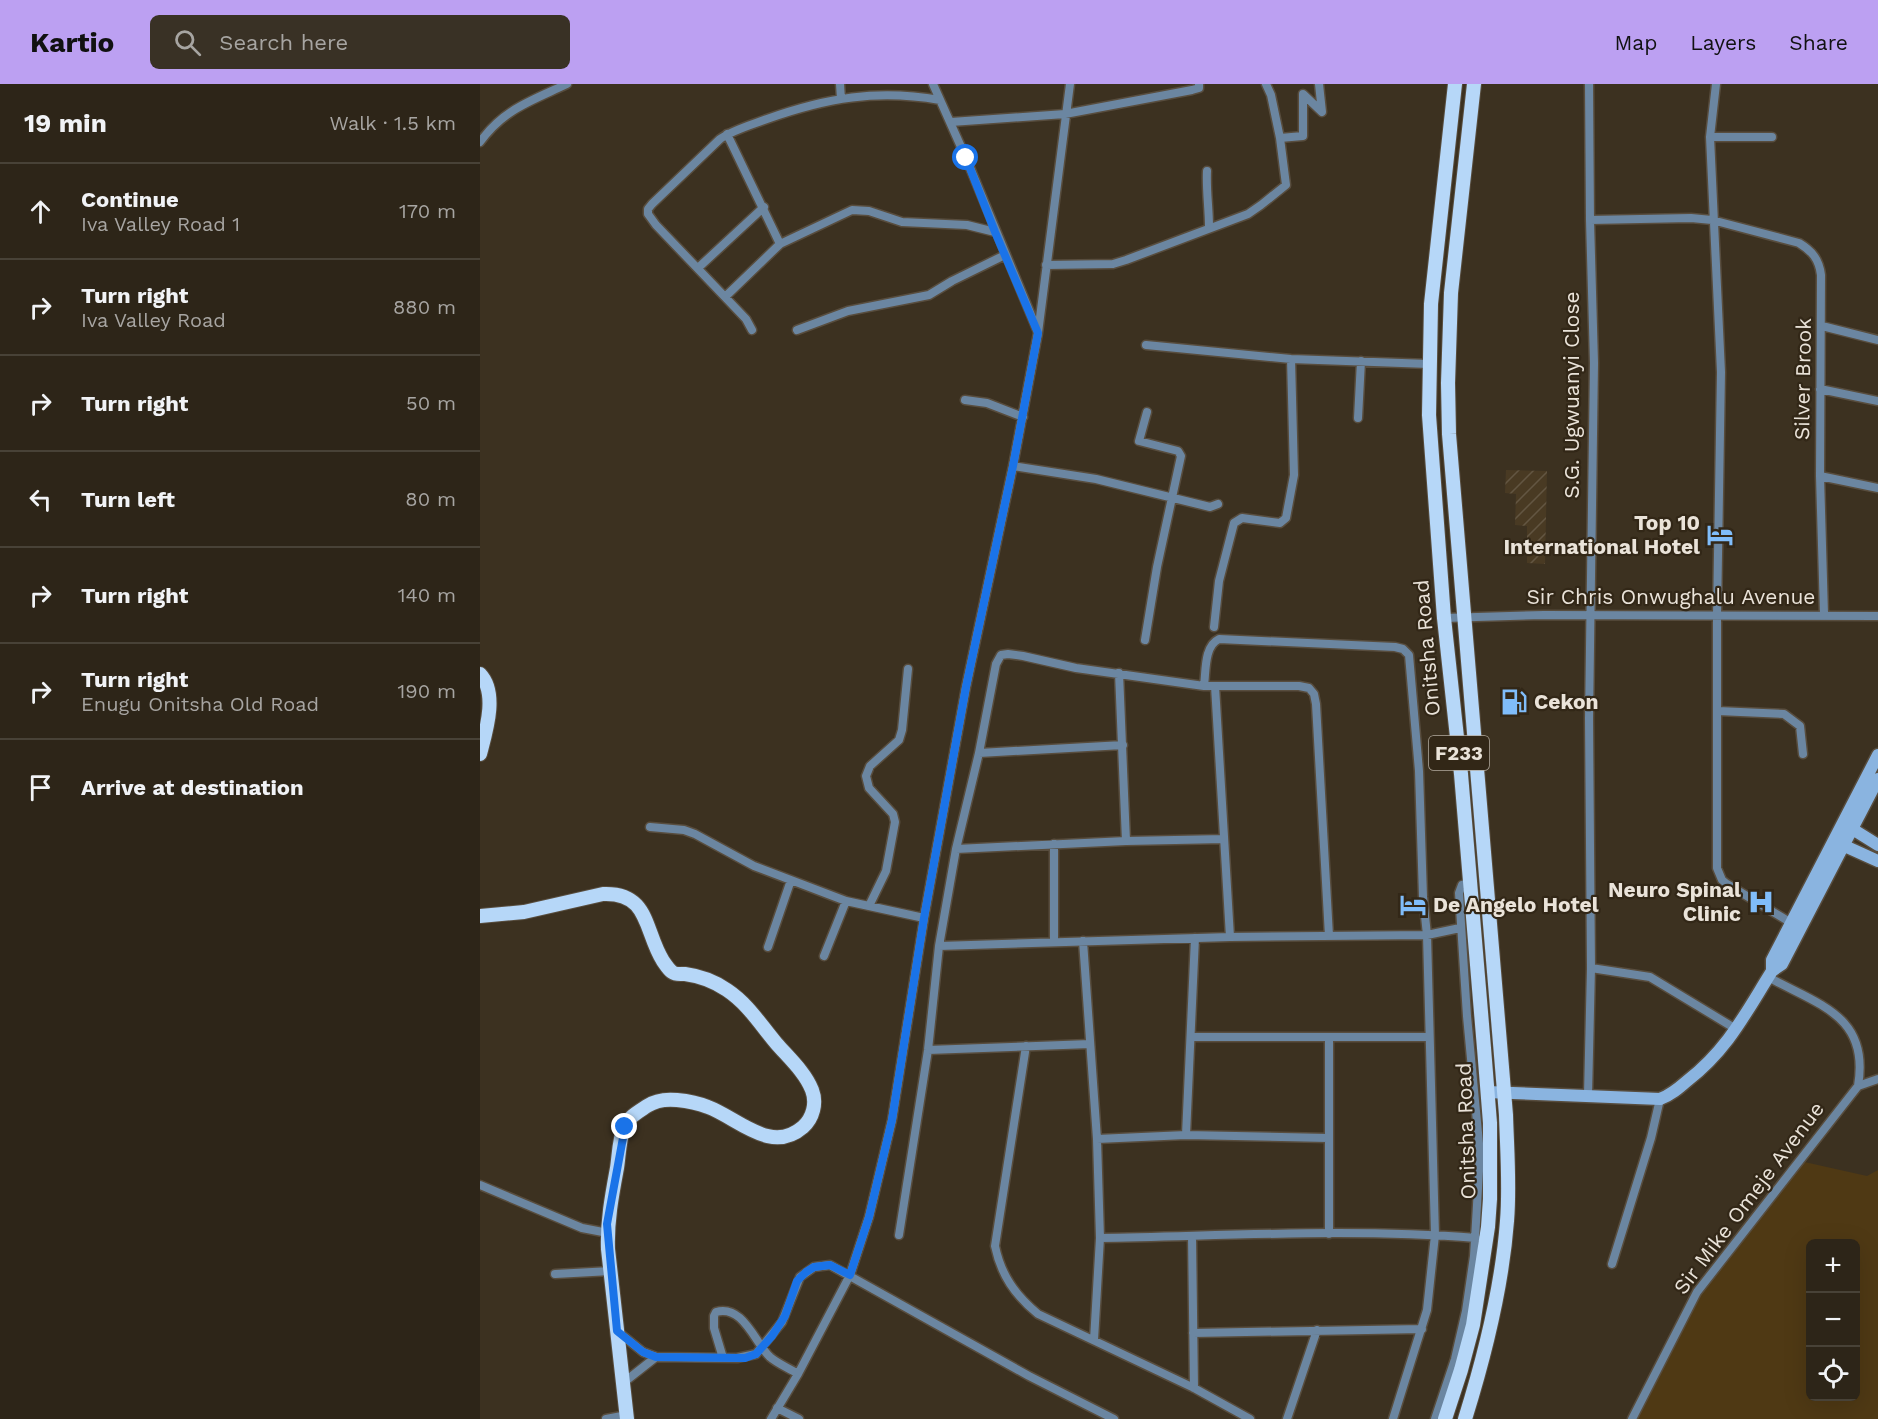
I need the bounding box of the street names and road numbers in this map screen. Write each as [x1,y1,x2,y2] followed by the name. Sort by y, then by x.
[1559,291,1584,499] street label: S.G. Ugwuanyi Close
[1789,318,1816,440] street label: Silver Brook
[1408,579,1445,717] street label: Onitsha Road
[1527,584,1815,609] street label: Sir Chris Onwughalu Avenue
[1429,736,1489,770] road number: F233
[1451,1062,1480,1200] street label: Onitsha Road
[1668,1097,1829,1299] street label: Sir Mike Omeje Avenue

